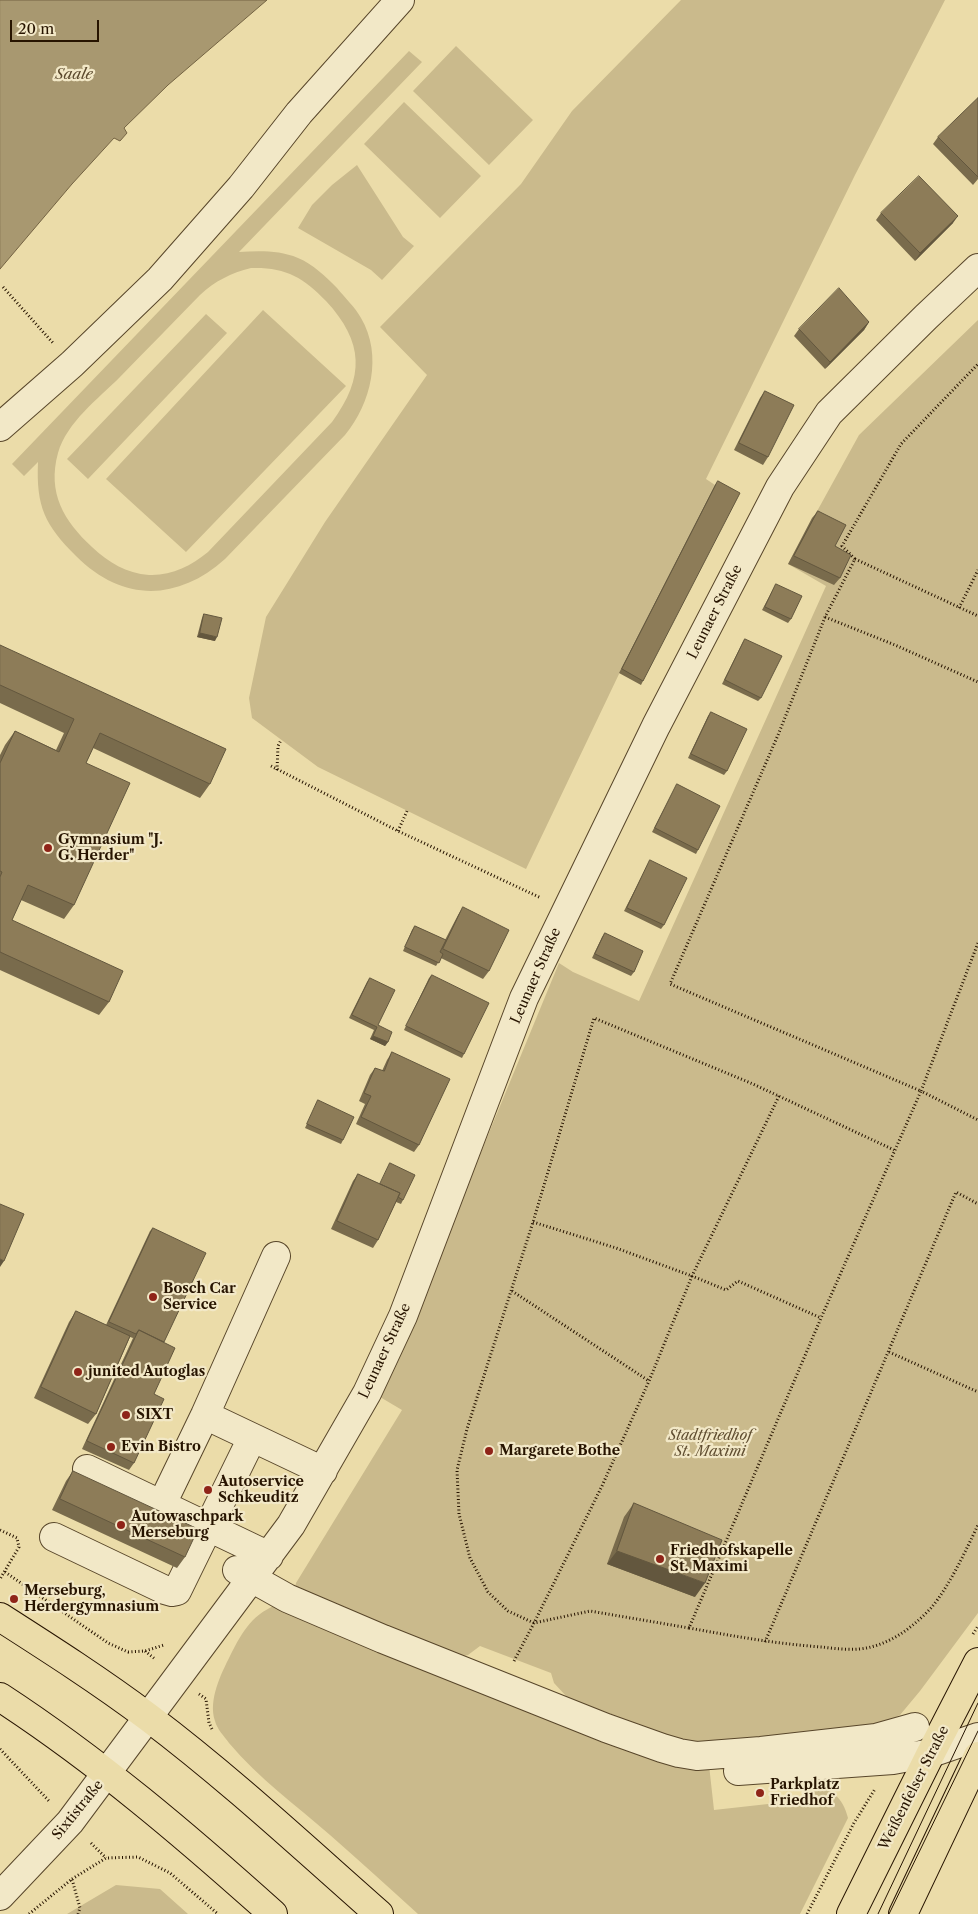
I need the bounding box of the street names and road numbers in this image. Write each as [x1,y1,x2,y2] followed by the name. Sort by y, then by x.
[684,562,746,662] street label: Leunaer Straße
[507,925,565,1027] street label: Leunaer Straße
[356,1301,414,1401] street label: Leunaer Straße
[875,1723,953,1853] street label: Weißenfelser Straße
[49,1777,107,1843] street label: Sixtistraße

